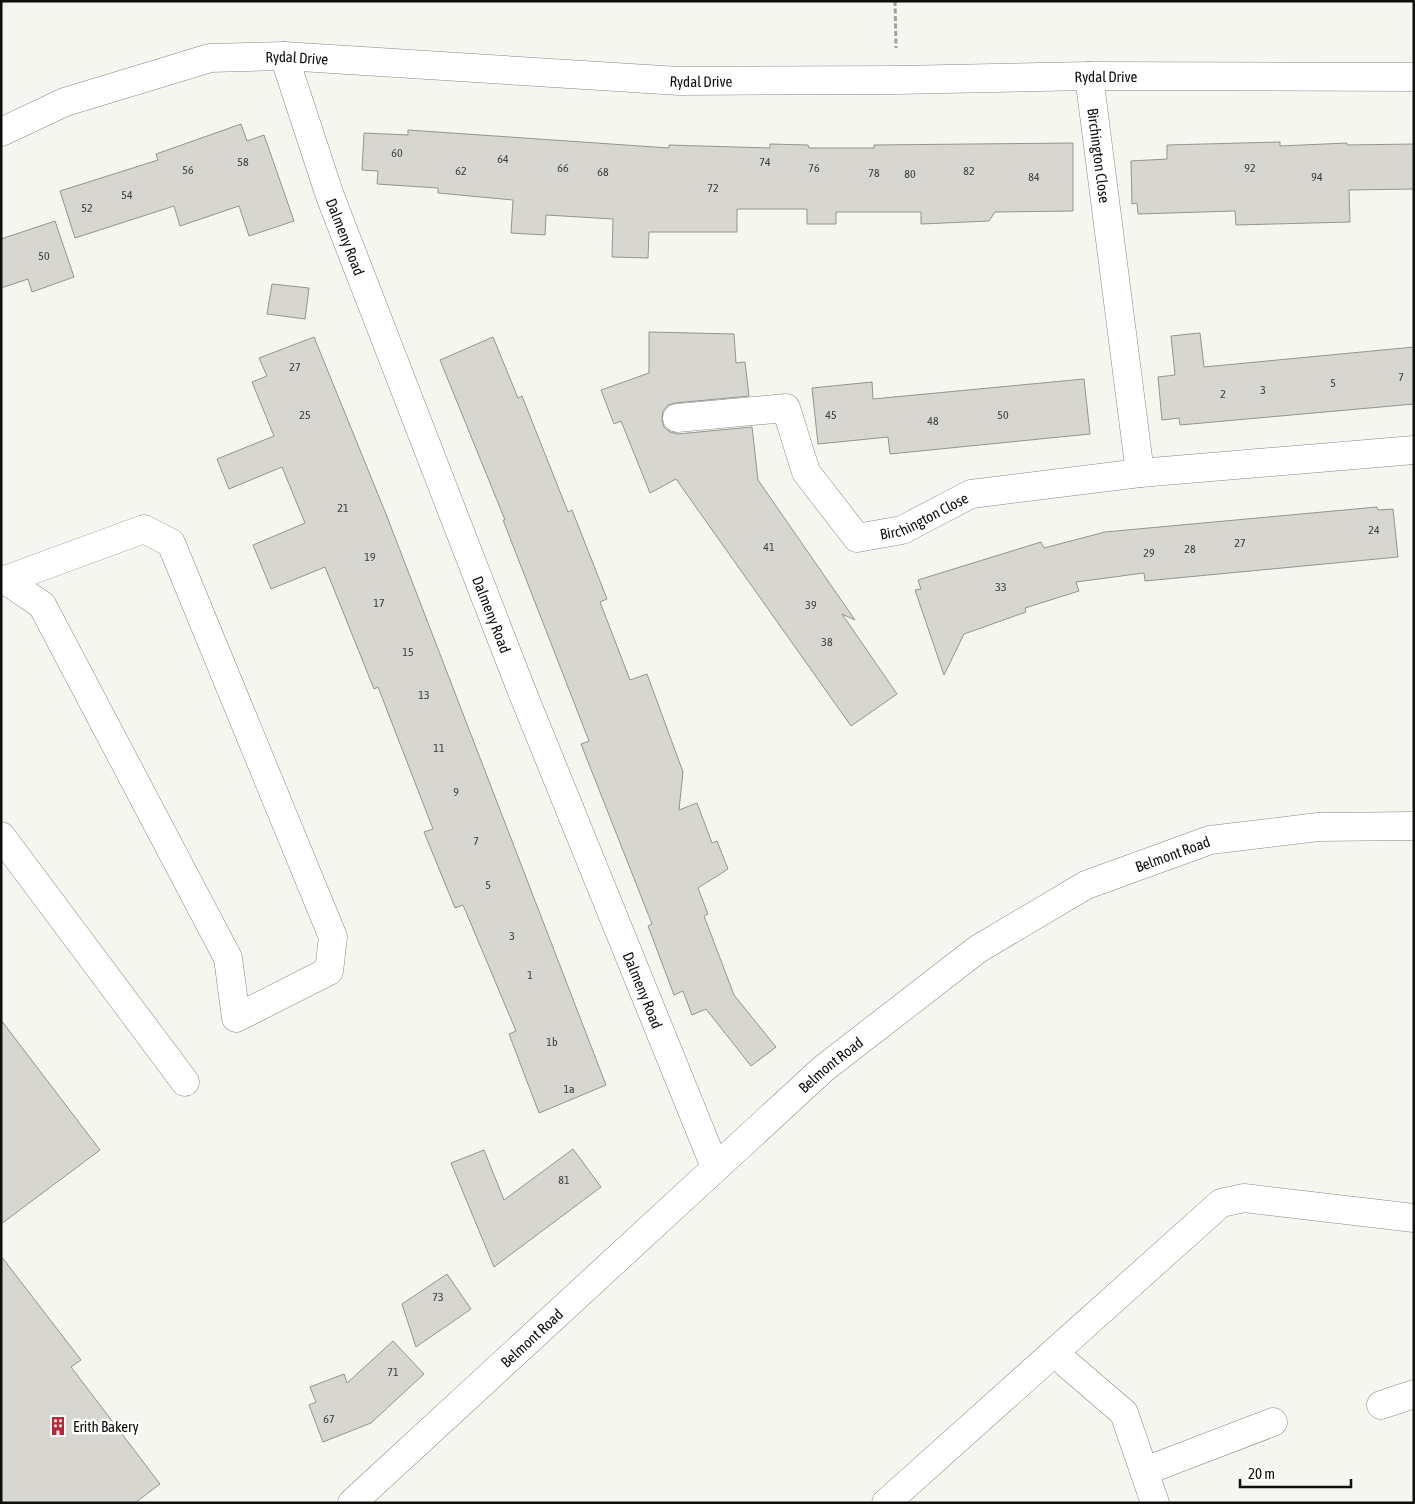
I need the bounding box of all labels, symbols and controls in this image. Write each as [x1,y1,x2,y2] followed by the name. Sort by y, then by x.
[265,47,329,67] street label: Rydal Drive
[1074,67,1138,85] street label: Rydal Drive
[669,72,733,90] street label: Rydal Drive
[1085,107,1114,204] street label: Birchington Close
[391,146,403,160] house number: 60
[497,152,509,166] house number: 64
[237,155,249,169] house number: 58
[759,155,771,169] house number: 74
[557,161,569,175] house number: 66
[808,161,820,175] house number: 76
[1244,161,1256,175] house number: 92
[182,163,194,177] house number: 56
[455,164,467,178] house number: 62
[963,164,975,178] house number: 82
[597,165,609,179] house number: 68
[868,166,880,180] house number: 78
[904,167,916,181] house number: 80
[1028,170,1040,184] house number: 84
[1311,170,1323,184] house number: 94
[707,181,719,195] house number: 72
[121,188,133,202] house number: 54
[323,196,368,278] street label: Dalmeny Road
[81,201,93,215] house number: 52
[38,249,50,263] house number: 50
[289,360,301,374] house number: 27
[1398,370,1404,384] house number: 7
[1330,376,1336,390] house number: 5
[1260,383,1266,397] house number: 3
[1220,387,1226,401] house number: 2
[299,408,311,422] house number: 25
[825,408,837,422] house number: 45
[997,408,1009,422] house number: 50
[927,414,939,428] house number: 48
[879,489,971,542] street label: Birchington Close
[337,501,349,515] house number: 21
[1368,523,1380,537] house number: 24
[1234,536,1246,550] house number: 27
[763,540,775,554] house number: 41
[1184,542,1196,556] house number: 28
[1143,546,1155,560] house number: 29
[364,550,376,564] house number: 19
[469,573,515,655] street label: Dalmeny Road
[995,580,1007,594] house number: 33
[373,596,385,610] house number: 17
[805,598,817,612] house number: 39
[821,635,833,649] house number: 38
[402,645,414,659] house number: 15
[418,688,430,702] house number: 13
[433,741,445,755] house number: 11
[453,785,459,799] house number: 9
[1133,832,1212,875] street label: Belmont Road
[473,834,479,848] house number: 7
[485,878,491,892] house number: 5
[509,929,515,943] house number: 3
[620,949,666,1031] street label: Dalmeny Road
[527,968,533,982] house number: 1
[795,1033,866,1096] street label: Belmont Road
[546,1035,558,1049] house number: 1b
[563,1082,575,1096] house number: 1a
[558,1173,570,1187] house number: 81
[432,1290,444,1304] house number: 73
[497,1305,566,1370] street label: Belmont Road
[387,1365,399,1379] house number: 71
[323,1412,335,1426] house number: 67
[47,1415,69,1437] building icon: Erith Bakery
[73,1418,139,1435] place label: Erith Bakery
[1240,1456,1351,1488] scale bar
[1248,1465,1275,1482] text: 20 m

